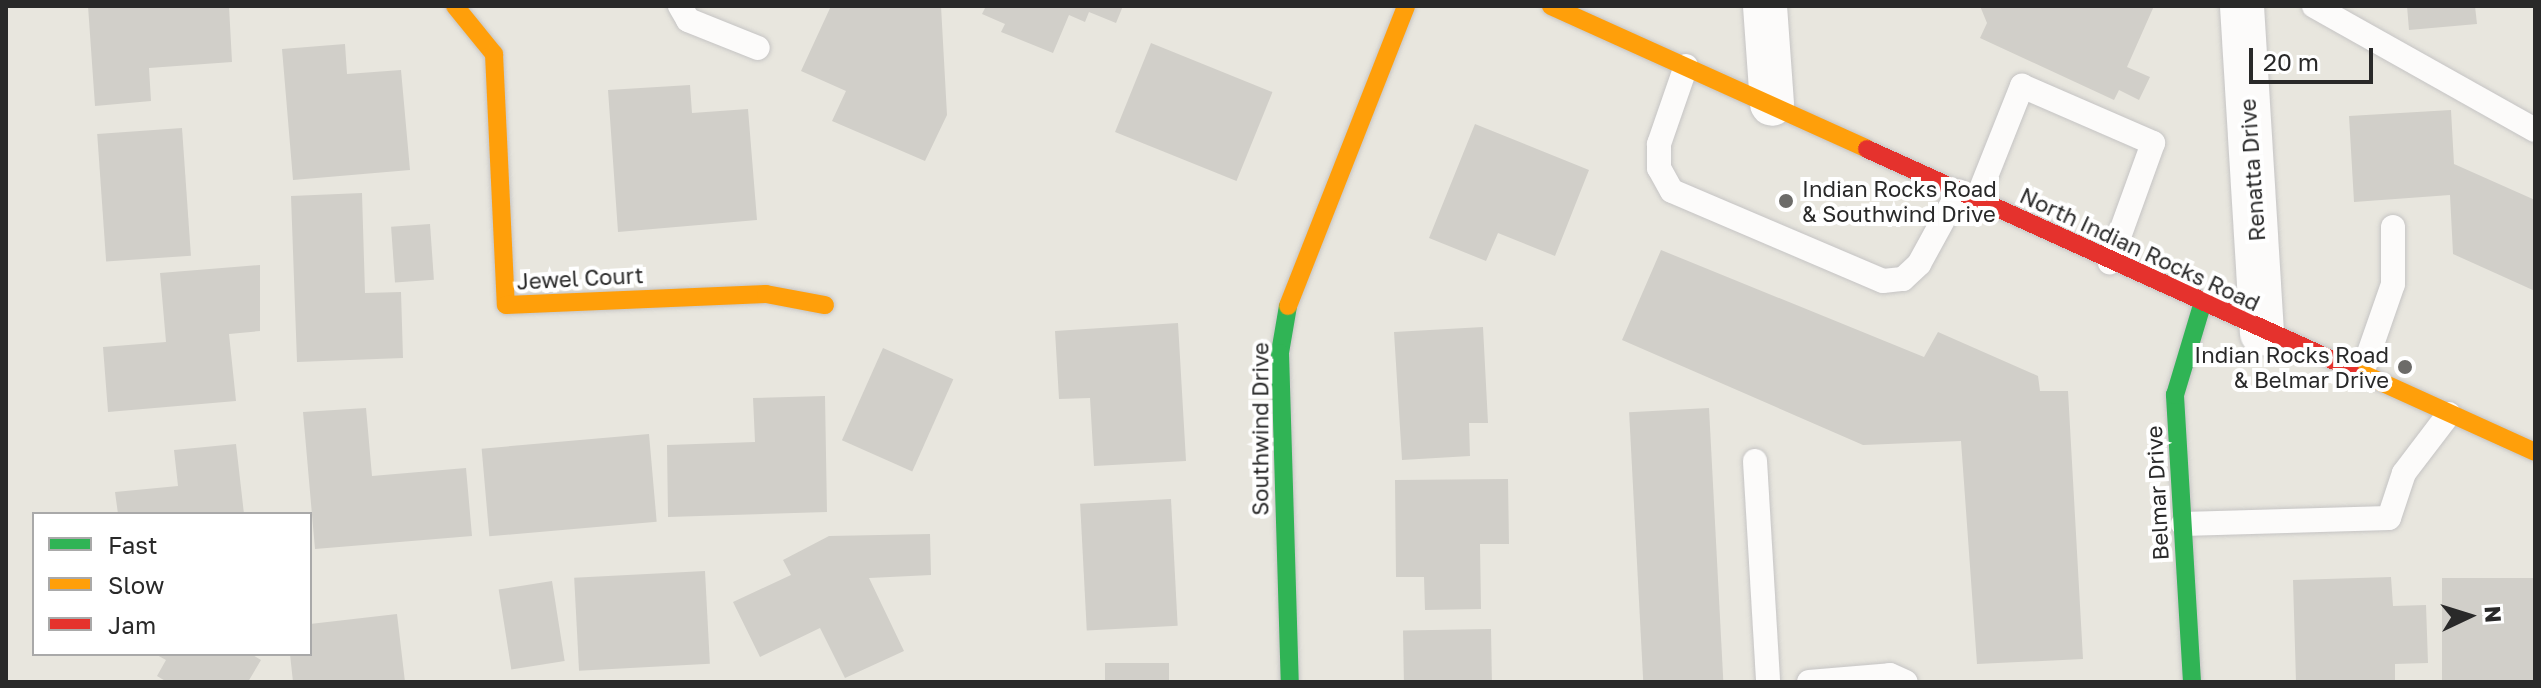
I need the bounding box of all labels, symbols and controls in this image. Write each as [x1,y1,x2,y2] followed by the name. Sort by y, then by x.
[2253,32,2377,82] scale bar
[2263,47,2319,76] text: 20 m
[2234,98,2270,242] street label: Renatta Drive
[1802,175,1997,226] place label: Indian Rocks Road & Southwind Drive
[2016,182,2264,316] street label: North Indian Rocks Road
[1777,192,1795,210] marker: Indian Rocks Road & Southwind Drive
[516,261,644,295] street label: Jewel Court
[2194,341,2389,392] place label: Indian Rocks Road & Belmar Drive
[1247,342,1273,516] street label: Southwind Drive
[2396,358,2414,376] marker: Indian Rocks Road & Belmar Drive
[2140,425,2174,561] street label: Belmar Drive
[32,512,312,656] legend
[108,530,158,559] text: Fast
[108,570,164,599] text: Slow
[2429,576,2509,656] north arrow
[2479,605,2507,624] text: N
[108,610,156,639] text: Jam

